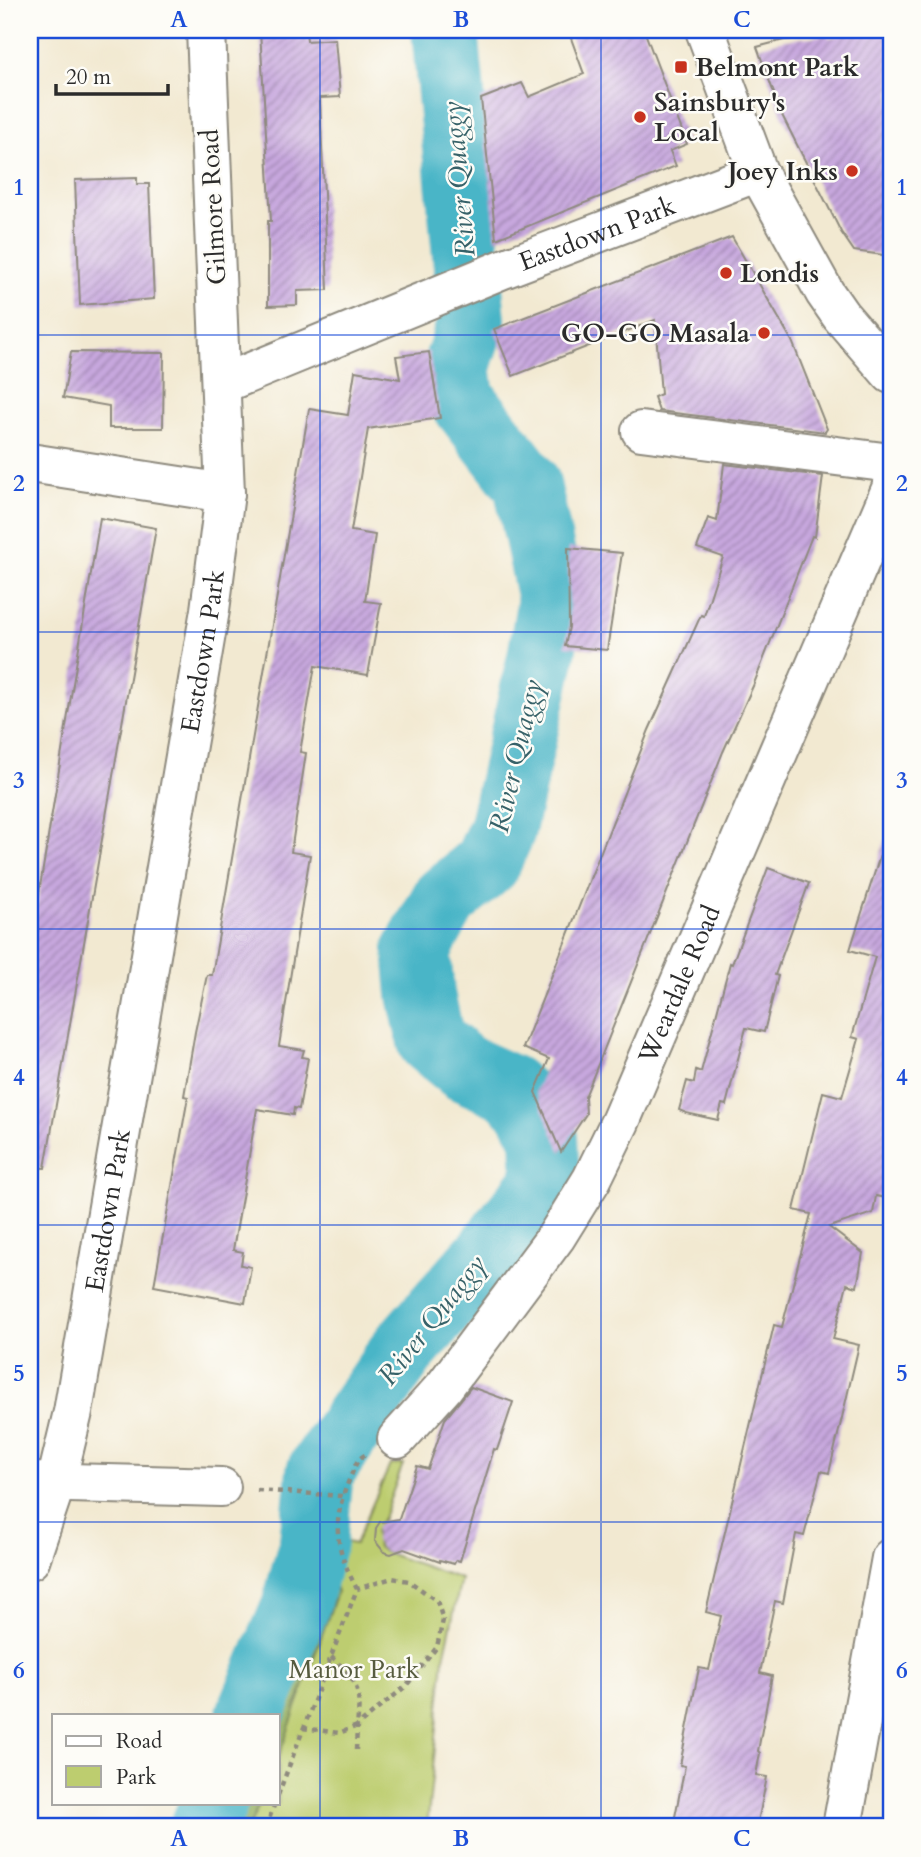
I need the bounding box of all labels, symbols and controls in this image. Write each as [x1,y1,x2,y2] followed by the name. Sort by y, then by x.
[170,4,188,35] text: A
[453,4,469,35] text: B
[733,4,751,35] text: C
[695,50,860,85] place label: Belmont Park
[56,52,168,96] scale bar
[673,59,689,75] marker: Belmont Park
[66,63,111,92] text: 20 m
[654,85,785,150] place label: Sainsbury's Local
[433,99,485,258] water label: River Quaggy
[632,109,648,125] marker: Sainsbury's Local
[191,128,235,286] street label: Gilmore Road
[724,154,838,189] place label: Joey Inks
[844,163,860,179] marker: Joey Inks
[13,172,25,203] text: 1
[896,172,908,203] text: 1
[514,188,680,279] street label: Eastdown Park
[740,256,819,291] place label: Londis
[718,265,734,281] marker: Londis
[561,316,750,351] place label: GO-GO Masala
[756,325,772,341] marker: GO-GO Masala
[13,468,25,499] text: 2
[896,468,908,499] text: 2
[172,568,233,735] street label: Eastdown Park
[480,675,552,836] water label: River Quaggy
[13,765,25,796] text: 3
[896,765,908,796] text: 3
[629,899,728,1070] street label: Weardale Road
[13,1062,25,1093] text: 4
[896,1062,908,1093] text: 4
[76,1126,139,1294] street label: Eastdown Park
[369,1246,495,1393] water label: River Quaggy
[13,1358,25,1389] text: 5
[896,1358,908,1389] text: 5
[288,1652,420,1687] park label: Manor Park
[13,1655,25,1686] text: 6
[896,1655,908,1686] text: 6
[52,1714,280,1804] legend
[116,1727,162,1756] text: Road
[116,1763,157,1792] text: Park
[170,1823,188,1854] text: A
[453,1823,469,1854] text: B
[733,1823,751,1854] text: C

